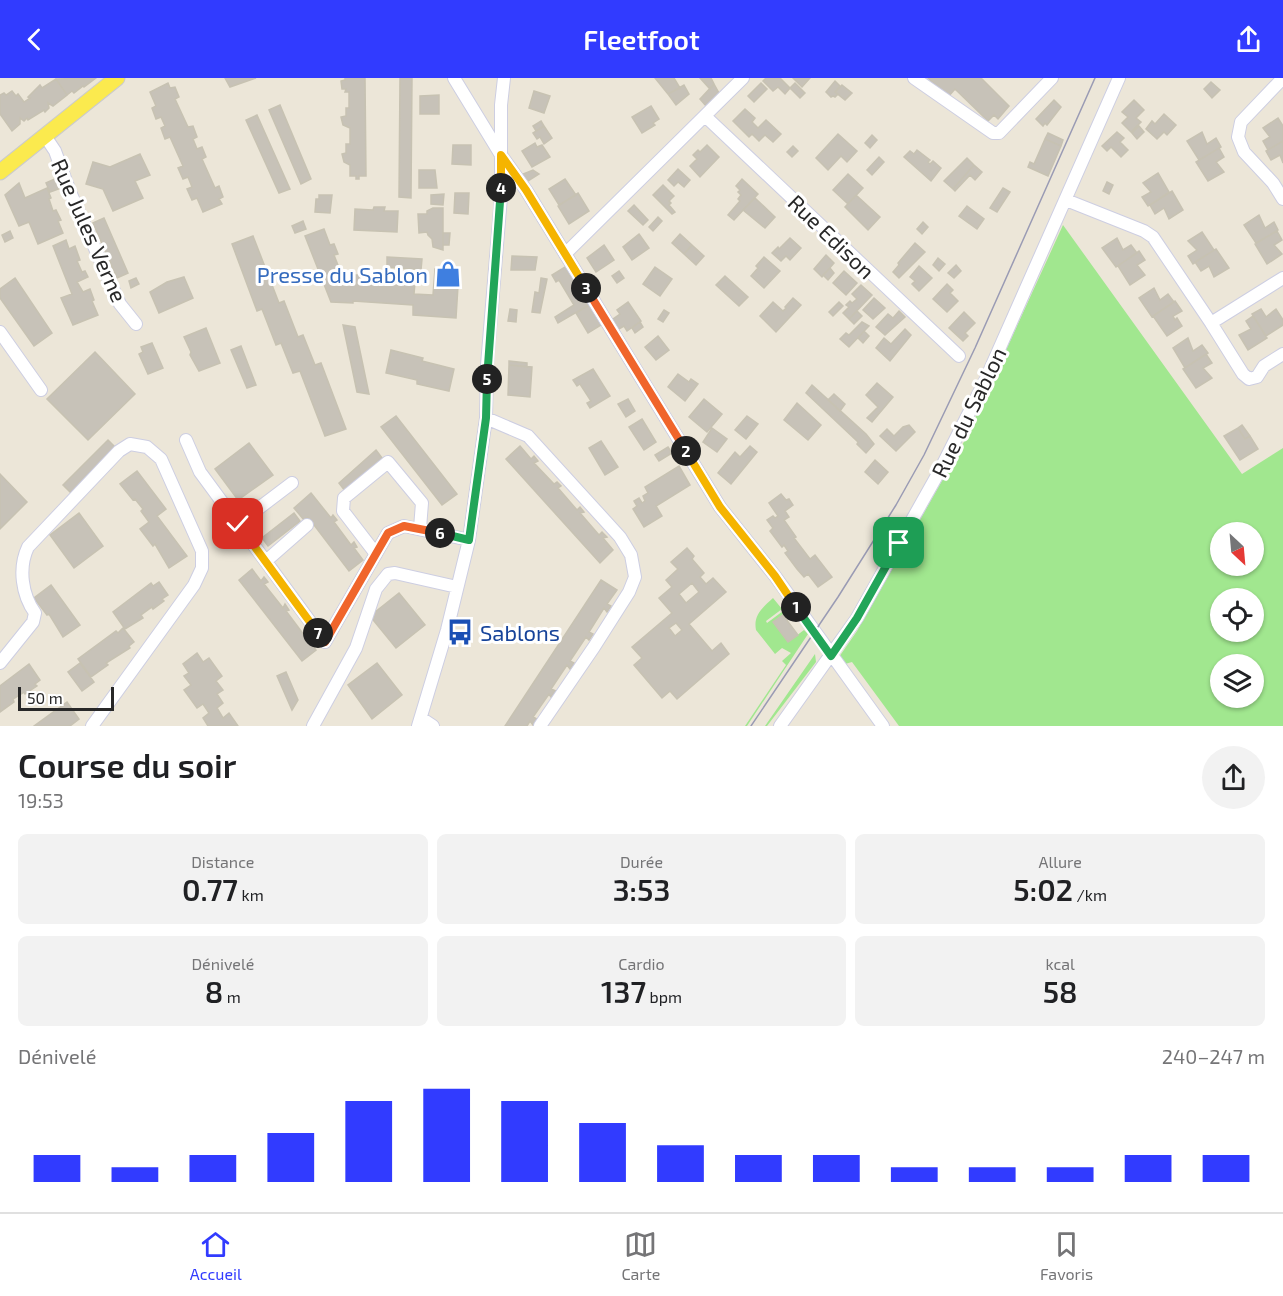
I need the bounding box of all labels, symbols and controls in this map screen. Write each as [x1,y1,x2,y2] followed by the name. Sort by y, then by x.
[18,23,51,56] icon: back
[583,23,700,55] text: Fleetfoot
[1232,23,1265,56] icon: share
[47,154,133,306] street label: Rue Jules Verne
[486,173,516,203] pin: 4
[496,178,506,197] text: 4
[784,189,880,283] street label: Rue Edison
[433,259,463,289] shop icon: Presse du Sablon
[257,261,428,287] place label: Presse du Sablon
[571,273,601,303] pin: 3
[581,278,591,297] text: 3
[925,343,1011,481] street label: Rue du Sablon
[472,364,502,394] pin: 5
[483,369,491,388] text: 5
[671,436,701,466] pin: 2
[681,441,691,460] text: 2
[212,498,263,549] pin
[221,507,254,540] icon: check
[873,517,924,568] pin
[425,518,455,548] pin: 6
[1210,522,1264,576] north arrow
[1210,522,1264,708] map controls
[435,523,445,542] text: 6
[882,526,915,559] icon: arrive
[1210,588,1264,642] button: locate
[781,592,811,622] pin: 1
[793,597,799,616] text: 1
[445,617,475,647] bus stop icon: Sablons
[303,618,333,648] pin: 7
[480,619,560,645] place label: Sablons
[314,623,322,642] text: 7
[1210,654,1264,708] button: layers
[18,684,114,712] scale bar
[27,688,63,707] text: 50 m
[18,745,237,785] text: Course du soir
[1202,746,1265,809] button: share
[18,788,64,812] text: 19:53
[191,852,254,871] text: Distance
[620,852,663,871] text: Durée
[1038,852,1082,871] text: Allure
[182,871,238,907] text: 0.77
[613,871,670,907] text: 3:53
[1013,871,1073,907] text: 5:02
[238,885,264,904] text: km
[1073,885,1107,904] text: /km
[191,954,254,973] text: Dénivelé
[618,954,665,973] text: Cardio
[1046,954,1075,973] text: kcal
[205,973,223,1009] text: 8
[601,973,646,1009] text: 137
[1043,973,1078,1009] text: 58
[223,987,241,1006] text: m
[646,987,682,1006] text: bpm
[18,1044,97,1068] text: Dénivelé
[1162,1044,1265,1068] text: 240–247 m
[190,1228,242,1283] tab: Accueil
[621,1228,660,1283] tab: Carte
[1040,1228,1093,1283] tab: Favoris

